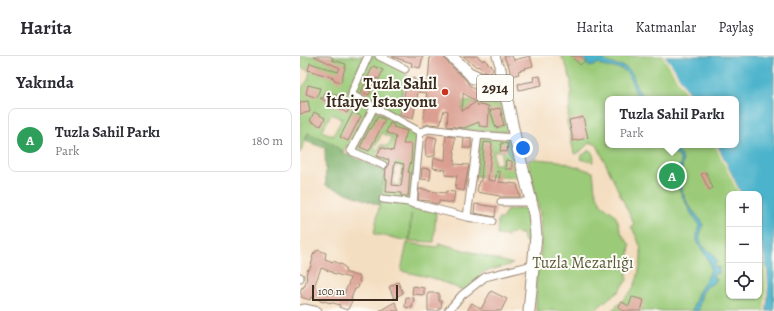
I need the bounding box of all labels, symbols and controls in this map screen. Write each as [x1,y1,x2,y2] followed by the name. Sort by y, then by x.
[20,15,72,41] text: Harita
[576,18,614,37] text: Harita
[636,18,696,37] text: Katmanlar
[718,18,754,37] text: Paylaş
[16,71,74,94] text: Yakında
[326,73,438,113] place label: Tuzla Sahil İtfaiye İstasyonu
[477,75,513,101] road number: 2914
[440,87,450,97] marker: Tuzla Sahil İtfaiye İstasyonu
[605,96,739,148] popup
[619,104,725,124] text: Tuzla Sahil Parkı
[55,122,160,142] text: Tuzla Sahil Parkı
[619,124,644,141] text: Park
[26,132,34,149] text: A
[252,132,283,149] text: 180 m
[513,138,533,158] your location
[55,142,79,159] text: Park
[659,161,685,191] pin: A
[726,191,762,299] map controls
[726,191,762,227] button: +
[726,227,762,263] button: −
[532,252,634,274] park label: Tuzla Mezarlığı
[726,263,762,299] button: locate
[312,283,398,302] scale bar
[318,284,345,299] text: 100 m

